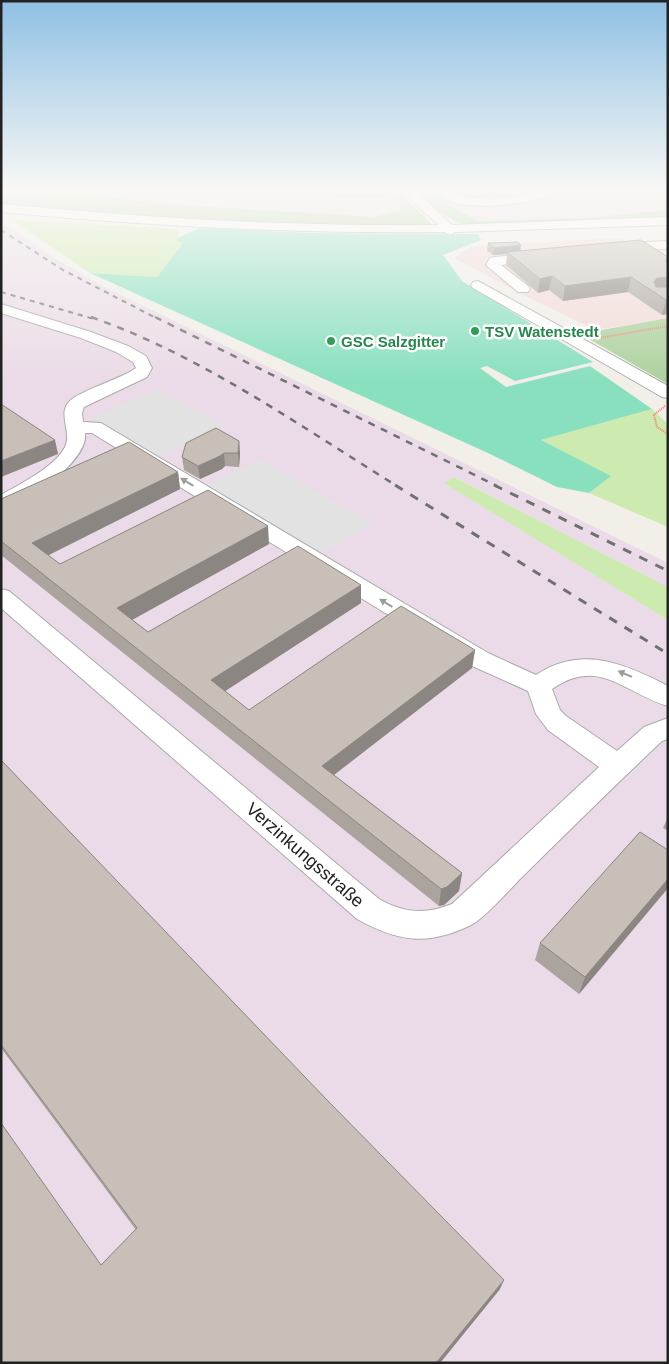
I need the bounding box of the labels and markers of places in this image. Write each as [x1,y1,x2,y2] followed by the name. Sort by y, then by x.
[485,323,599,340] place label: TSV Watenstedt
[469,325,481,337] marker: TSV Watenstedt
[341,333,445,350] place label: GSC Salzgitter
[325,335,337,347] marker: GSC Salzgitter

